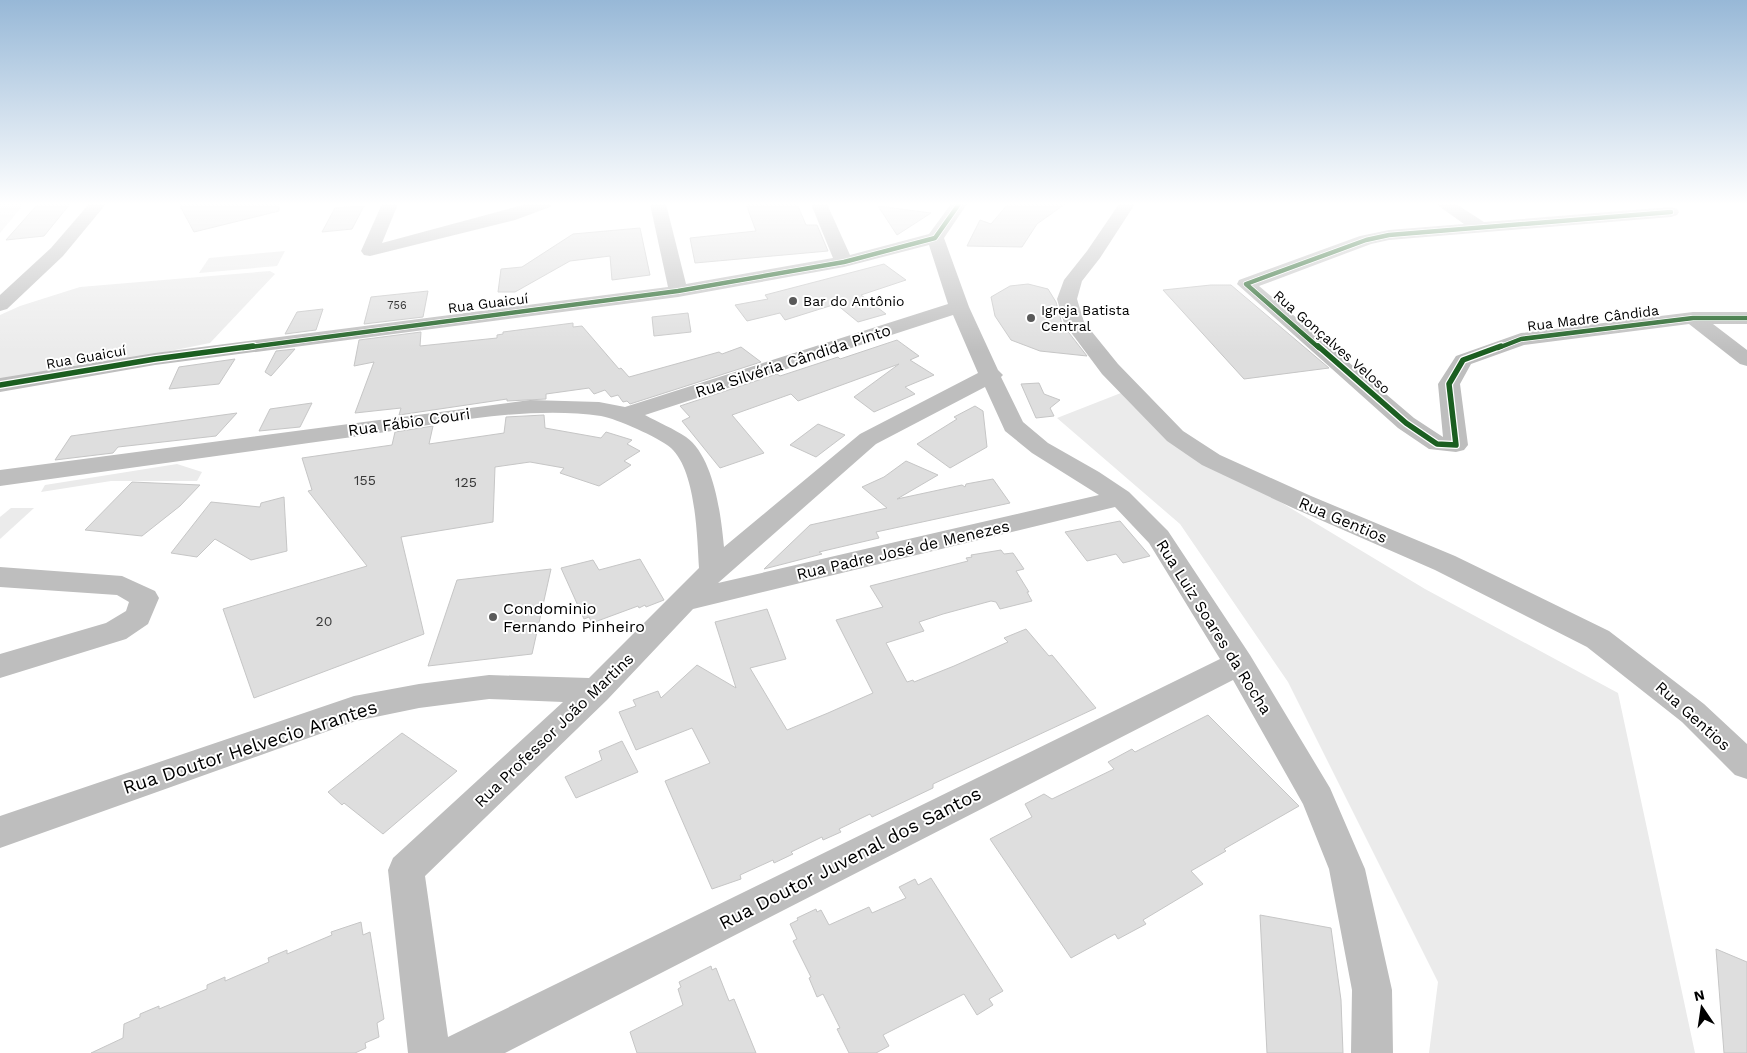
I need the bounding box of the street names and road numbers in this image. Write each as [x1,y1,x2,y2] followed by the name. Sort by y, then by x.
[1270,287,1394,397] street label: Rua Gonçalves Veloso
[447,290,529,316] street label: Rua Guaicuí
[1526,302,1660,334] street label: Rua Madre Cândida
[693,320,893,402] street label: Rua Silvéria Cândida Pinto
[45,342,127,372] street label: Rua Guaicuí
[347,404,471,440] street label: Rua Fábio Couri
[1296,493,1390,547] street label: Rua Gentios
[795,516,1011,584] street label: Rua Padre José de Menezes
[1152,536,1276,718] street label: Rua Luiz Soares da Rocha
[471,649,637,811] street label: Rua Professor João Martins
[1652,677,1734,755] street label: Rua Gentios
[120,695,380,799] street label: Rua Doutor Helvecio Arantes
[715,782,985,934] street label: Rua Doutor Juvenal dos Santos

